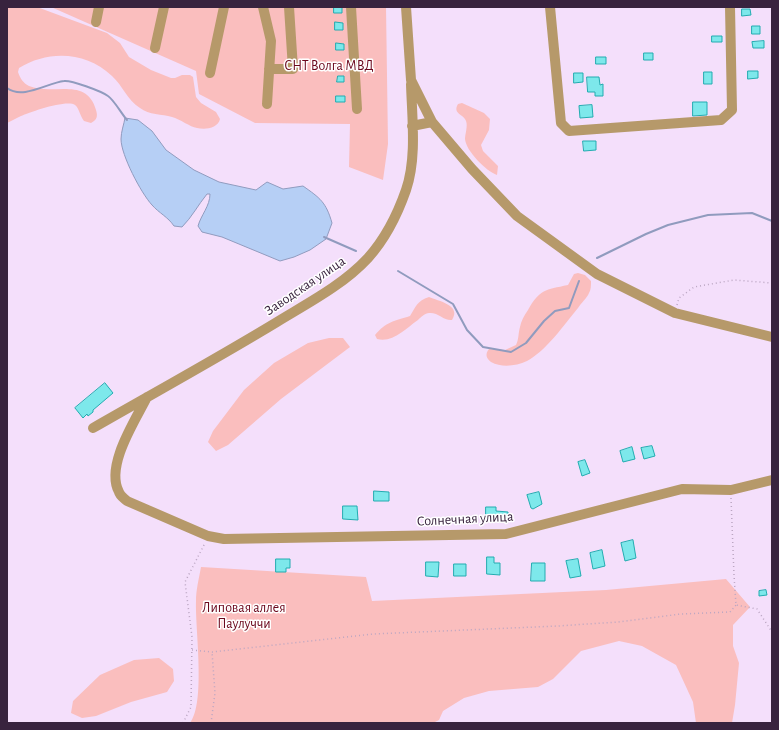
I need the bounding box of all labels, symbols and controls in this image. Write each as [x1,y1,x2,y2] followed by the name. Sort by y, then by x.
[284,58,374,74] park label: СНТ Волга МВД
[261,253,349,319] street label: Заводская улица
[416,508,514,530] street label: Солнечная улица
[202,600,286,632] park label: Липовая аллея Паулуччи

